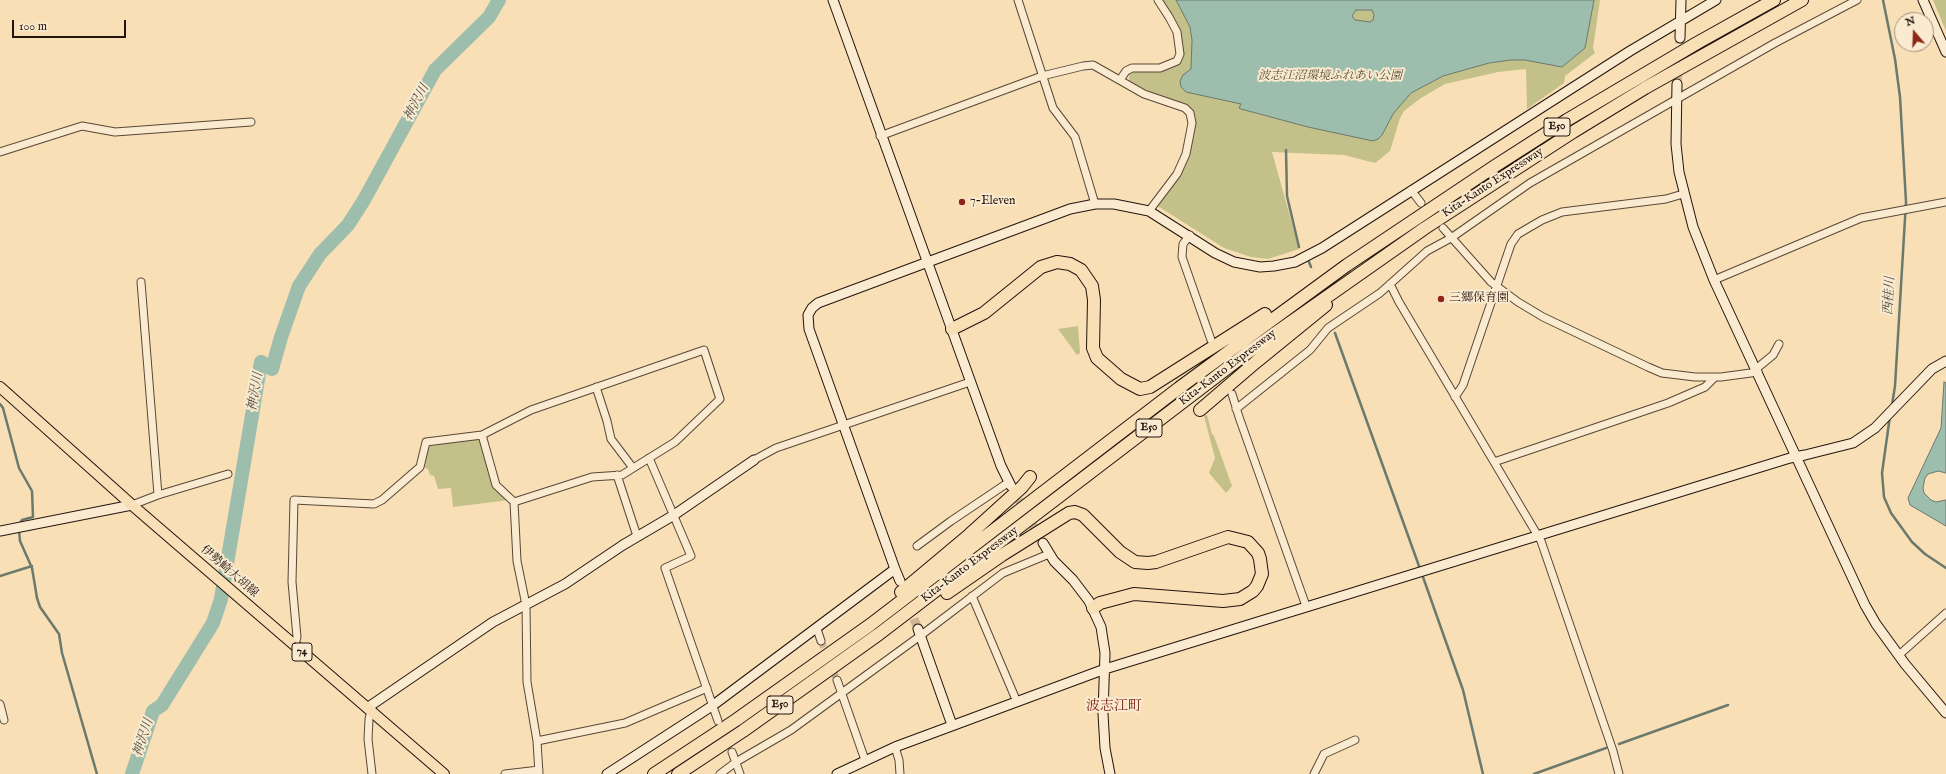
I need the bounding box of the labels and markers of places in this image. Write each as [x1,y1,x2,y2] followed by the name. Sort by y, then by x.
[970,195,1015,209] place label: 7-Eleven
[957,197,967,207] marker: 7-Eleven
[1449,292,1509,306] place label: 三郷保育園
[1436,294,1446,304] marker: 三郷保育園

